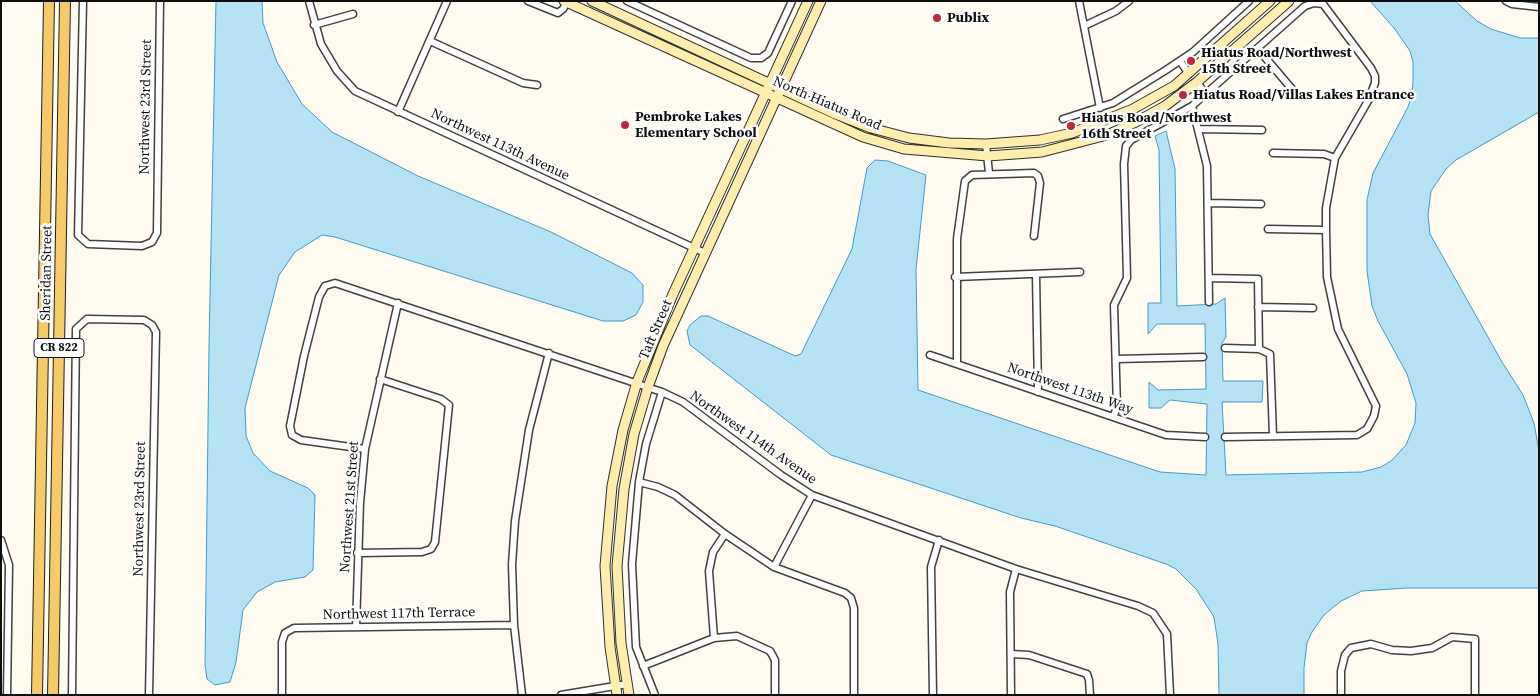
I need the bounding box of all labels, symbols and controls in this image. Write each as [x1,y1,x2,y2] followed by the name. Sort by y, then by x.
[947,10,989,26] place label: Publix
[931,12,943,24] marker: Publix
[136,39,156,175] street label: Northwest 23rd Street
[1201,45,1351,78] place label: Hiatus Road/Northwest 15th Street
[1185,55,1197,67] marker: Hiatus Road/Northwest 15th Street
[770,74,884,134] street label: North Hiatus Road
[1193,87,1414,103] place label: Hiatus Road/Villas Lakes Entrance
[1177,89,1189,101] marker: Hiatus Road/Villas Lakes Entrance
[428,105,572,185] street label: Northwest 113th Avenue
[635,109,757,142] place label: Pembroke Lakes Elementary School
[1081,110,1231,142] place label: Hiatus Road/Northwest 16th Street
[619,119,631,131] marker: Pembroke Lakes Elementary School
[1065,120,1077,132] marker: Hiatus Road/Northwest 16th Street
[38,225,56,321] street label: Sheridan Street
[636,298,676,362] street label: Taft Street
[34,338,84,358] road number: CR 822
[1005,360,1135,418] street label: Northwest 113th Way
[686,388,820,488] street label: Northwest 114th Avenue
[130,441,150,577] street label: Northwest 23rd Street
[337,441,363,573] street label: Northwest 21st Street
[323,604,475,624] street label: Northwest 117th Terrace

